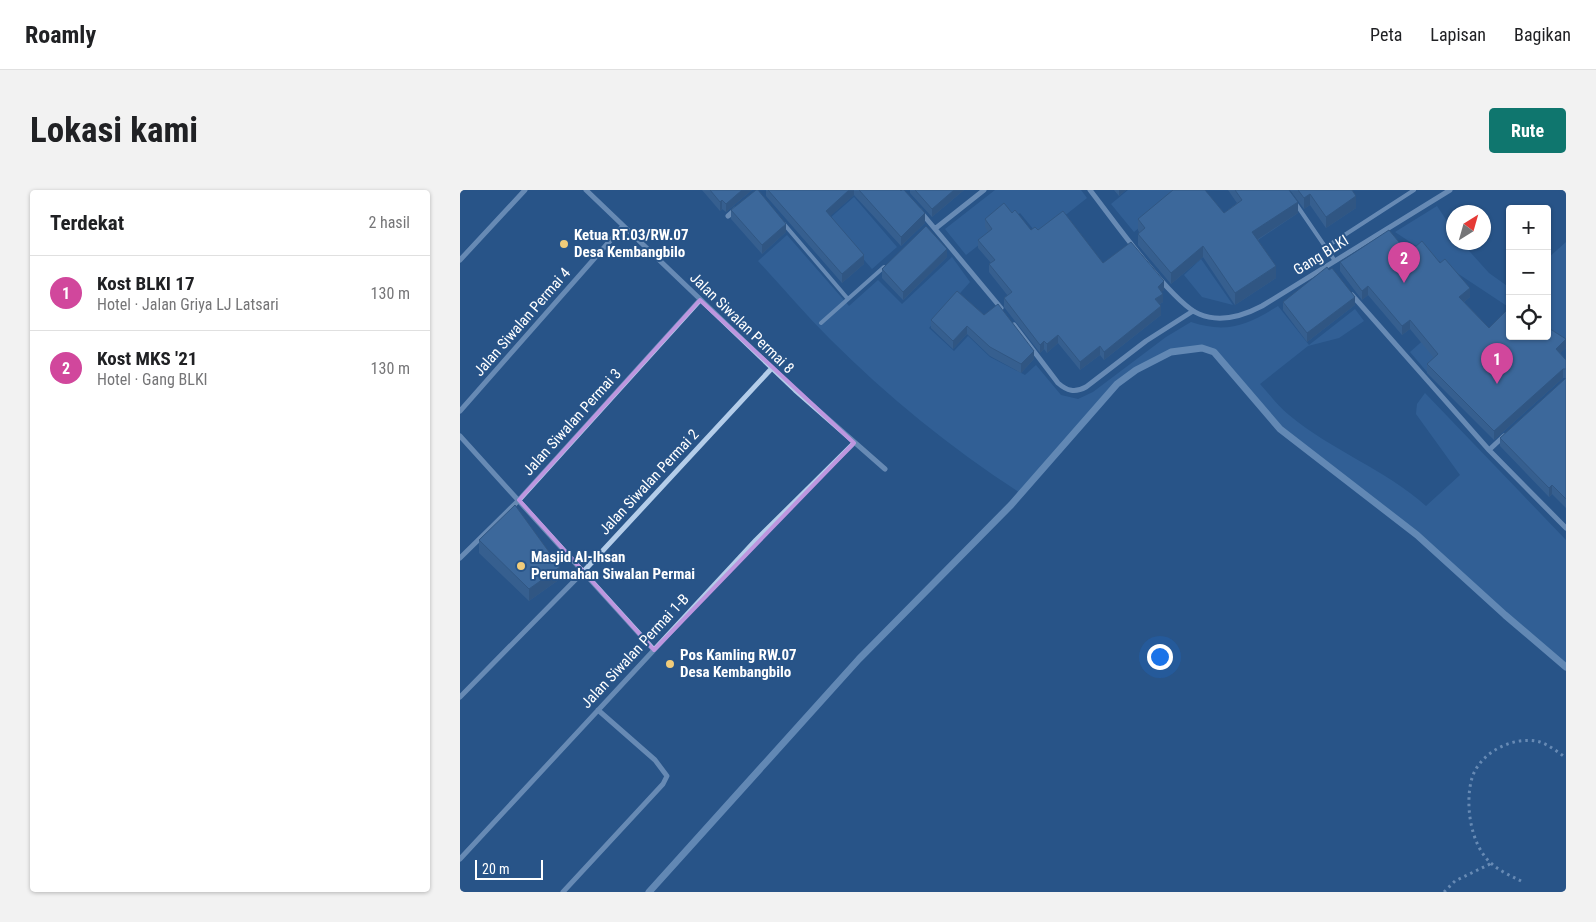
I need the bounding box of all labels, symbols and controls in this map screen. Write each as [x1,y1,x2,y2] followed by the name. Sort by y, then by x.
[25,21,96,49] text: Roamly
[1370,24,1402,45] text: Peta
[1430,24,1486,45] text: Lapisan
[1514,24,1571,45] text: Bagikan
[1489,108,1566,153] button: Rute
[30,110,198,151] text: Lokasi kami
[1446,205,1491,250] north arrow
[1506,205,1551,340] map controls
[1506,205,1551,250] button: +
[50,211,124,235] text: Terdekat
[368,213,410,232] text: 2 hasil
[574,226,688,261] place label: Ketua RT.03/RW.07 Desa Kembangbilo
[1290,231,1352,279] street label: Gang BLKI
[558,238,570,250] marker: Ketua RT.03/RW.07 Desa Kembangbilo
[1388,242,1420,283] pin: 2
[1506,250,1551,295] button: −
[470,264,574,380] street label: Jalan Siwalan Permai 4
[686,269,798,377] street label: Jalan Siwalan Permai 8
[97,272,195,295] text: Kost BLKI 17
[62,284,70,303] text: 1
[371,284,410,303] text: 130 m
[97,295,279,314] text: Hotel · Jalan Griya LJ Latsari
[1506,295,1551,340] button: locate
[1481,343,1513,384] pin: 1
[97,347,197,370] text: Kost MKS '21
[62,359,70,378] text: 2
[371,359,410,378] text: 130 m
[519,365,625,479] street label: Jalan Siwalan Permai 3
[97,370,208,389] text: Hotel · Gang BLKI
[595,425,703,539] street label: Jalan Siwalan Permai 2
[531,548,695,583] place label: Masjid Al-Ihsan Perumahan Siwalan Permai
[515,560,527,572] marker: Masjid Al-Ihsan Perumahan Siwalan Permai
[577,590,693,712] street label: Jalan Siwalan Permai 1-B
[1147,644,1173,670] your location
[680,646,797,681] place label: Pos Kamling RW.07 Desa Kembangbilo
[664,658,676,670] marker: Pos Kamling RW.07 Desa Kembangbilo
[475,857,542,880] scale bar
[482,861,510,877] text: 20 m

